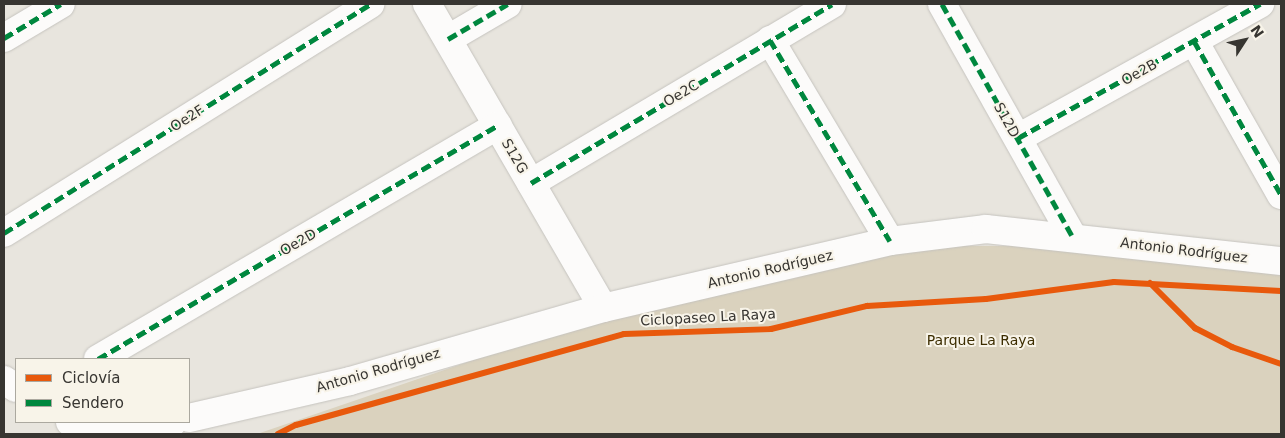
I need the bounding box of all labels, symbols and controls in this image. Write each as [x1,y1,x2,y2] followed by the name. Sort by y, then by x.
[1220,15,1270,65] north arrow
[1247,22,1267,41] text: N
[1118,55,1160,89] street label: Oe2B
[660,76,702,110] street label: Oe2C
[991,100,1023,140] street label: S12D
[167,101,207,135] street label: Oe2F
[498,136,532,176] street label: S12G
[277,225,319,259] street label: Oe2D
[1119,234,1249,266] street label: Antonio Rodríguez
[706,246,834,292] street label: Antonio Rodríguez
[640,305,776,329] street label: Ciclopaseo La Raya
[927,332,1035,348] park label: Parque La Raya
[314,344,442,396] street label: Antonio Rodríguez
[15,358,190,423] legend
[62,369,120,387] text: Ciclovía
[62,394,124,412] text: Sendero

